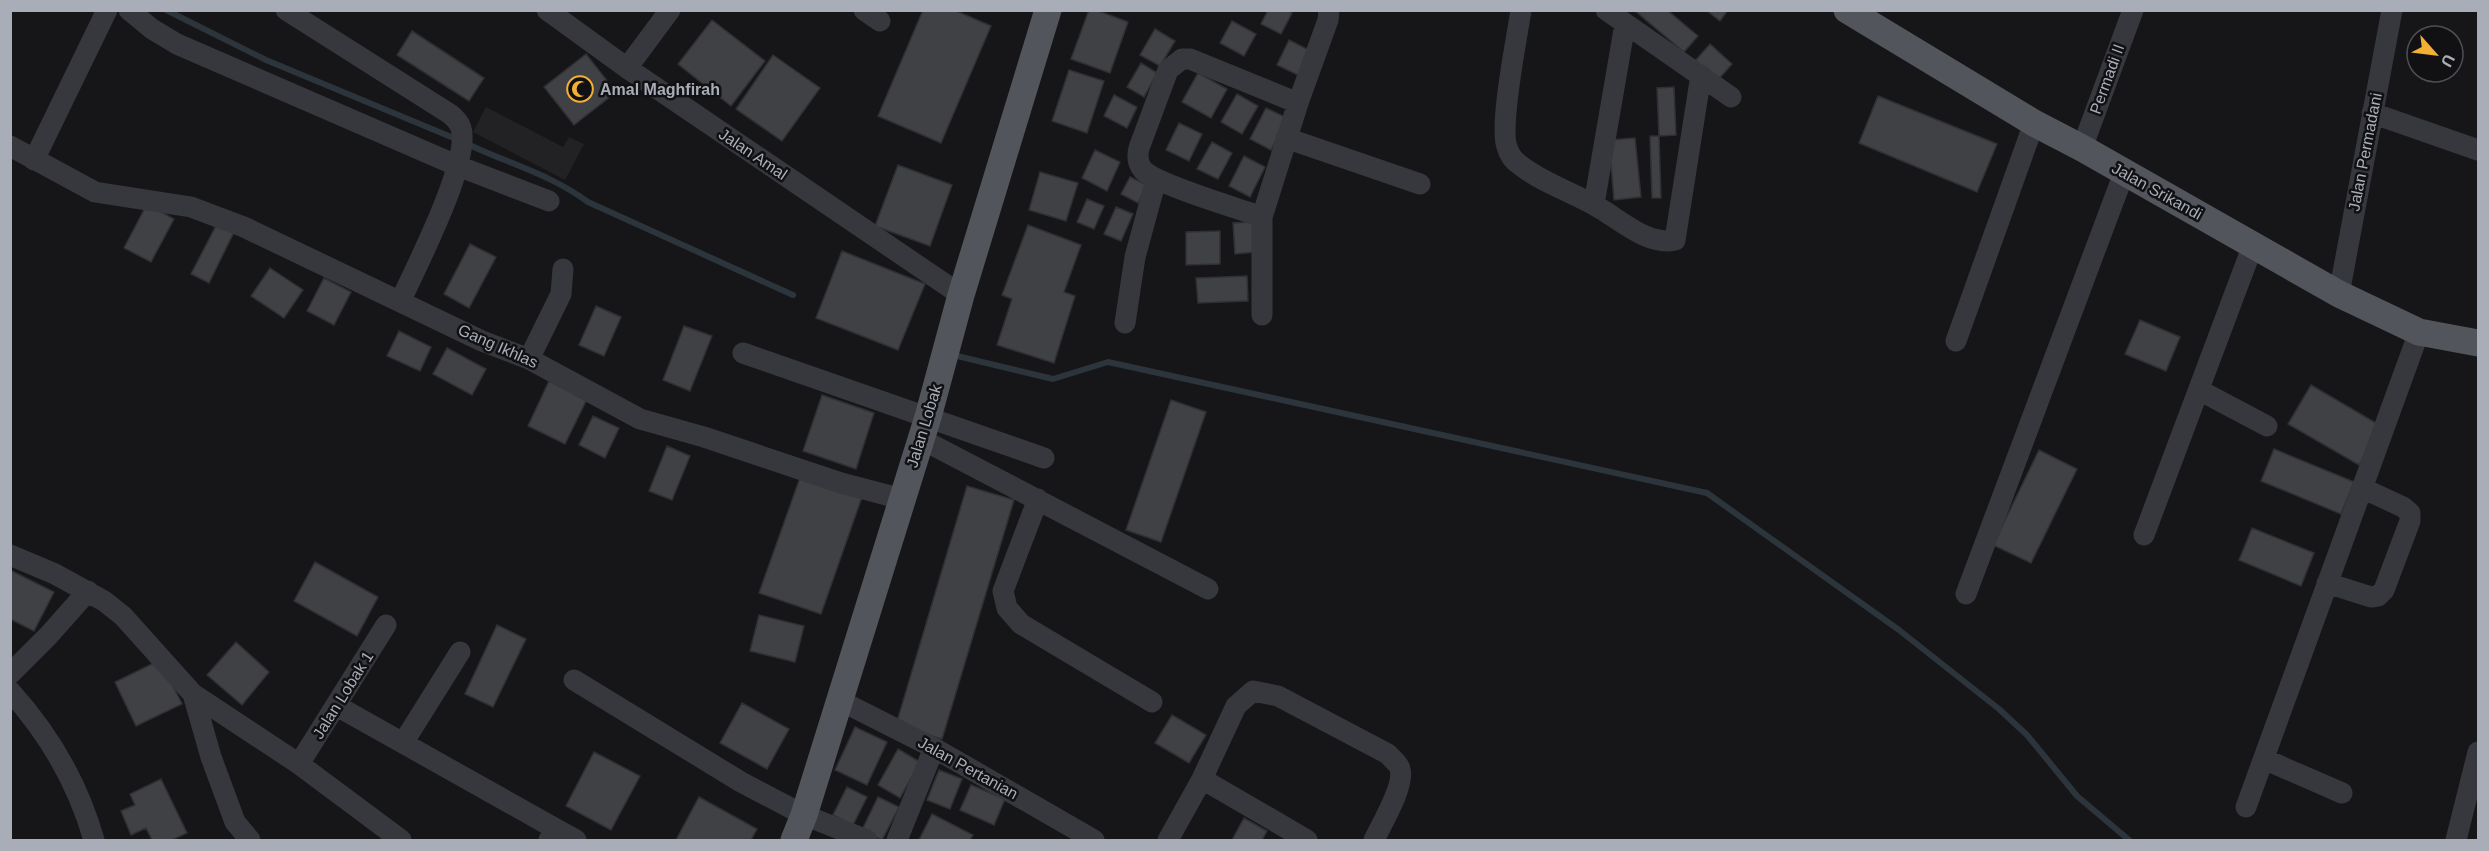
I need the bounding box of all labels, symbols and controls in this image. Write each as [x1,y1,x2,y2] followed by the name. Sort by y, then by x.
[2405,24,2465,84] north arrow
[2087,42,2127,116] street label: Permadi II
[2438,52,2458,70] text: U
[565,74,595,104] mosque icon: Amal Maghfirah
[600,81,720,98] place label: Amal Maghfirah
[2345,91,2385,213] street label: Jalan Permadani
[716,125,790,183] street label: Jalan Amal
[2109,159,2205,223] street label: Jalan Srikandi
[456,321,540,371] street label: Gang Ikhlas
[903,381,945,470] street label: Jalan Lobak
[309,648,377,742] street label: Jalan Lobak 1
[915,734,1021,802] street label: Jalan Pertanian

